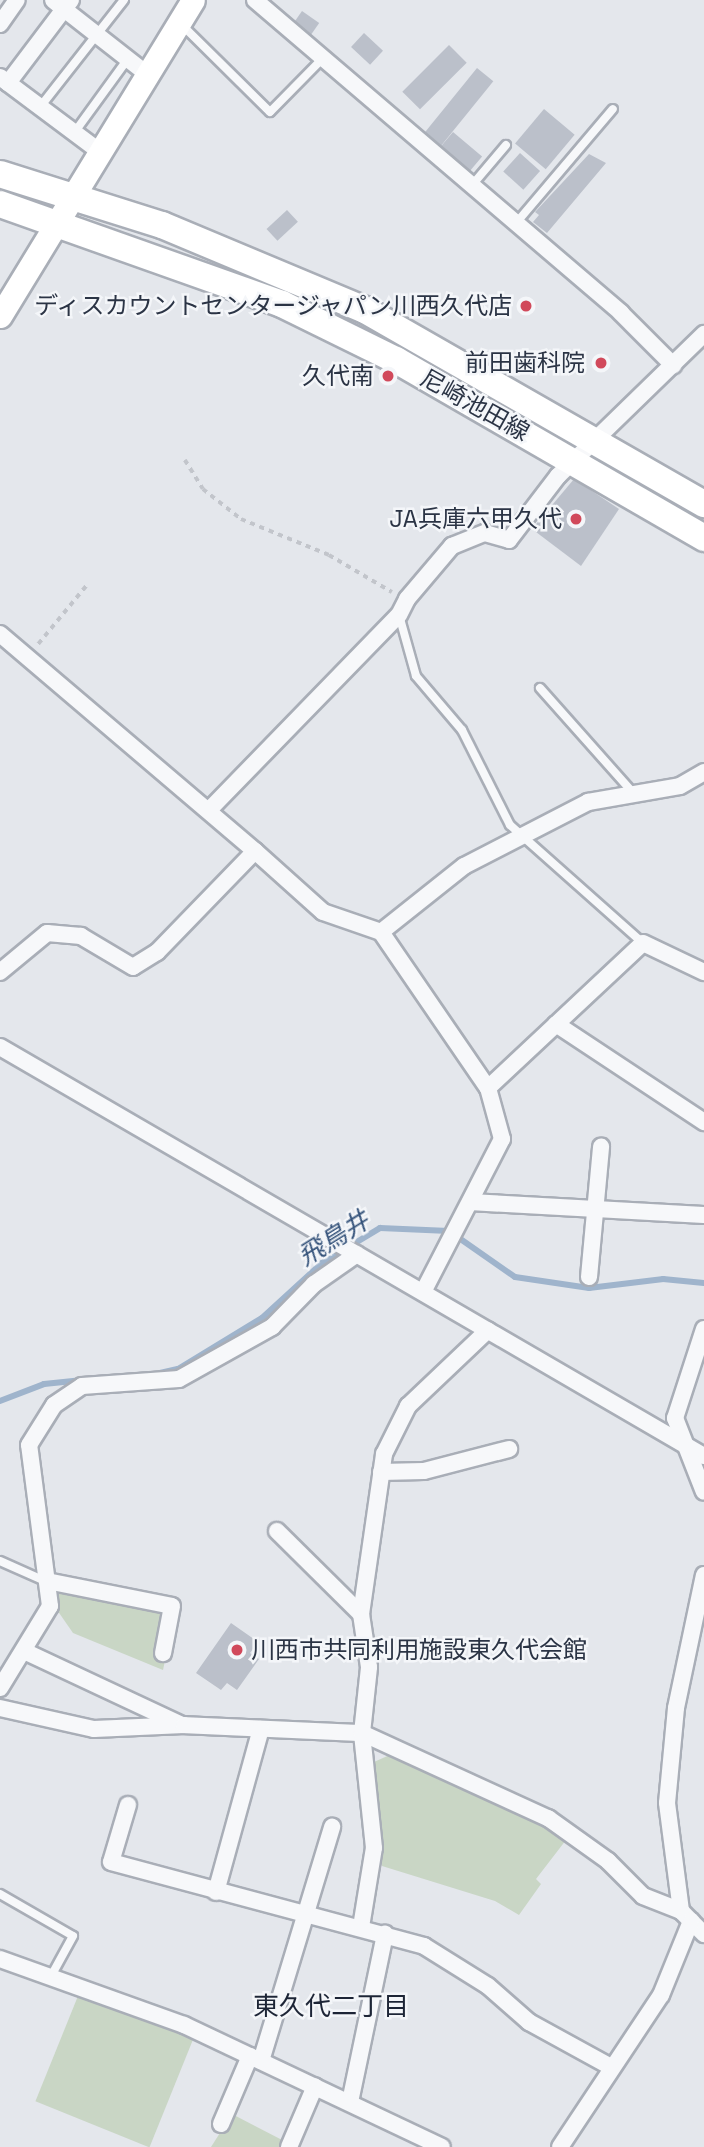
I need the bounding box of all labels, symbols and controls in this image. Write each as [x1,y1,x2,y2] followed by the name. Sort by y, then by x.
[32,292,512,320] place label: ディスカウントセンタージャパン川西久代店
[518,298,534,314] marker: ディスカウントセンタージャパン川西久代店
[465,349,585,377] place label: 前田歯科院
[591,353,611,373] marker: 前田歯科院
[302,362,374,390] place label: 久代南
[416,363,534,447] street label: 尼崎池田線
[380,368,396,384] marker: 久代南
[389,505,562,533] place label: JA兵庫六甲久代
[568,511,584,527] marker: JA兵庫六甲久代
[293,1205,375,1273] water label: 飛鳥井
[251,1636,587,1664] place label: 川西市共同利用施設東久代会館
[229,1642,245,1658] marker: 川西市共同利用施設東久代会館
[253,1991,409,2023] district label: 東久代二丁目

